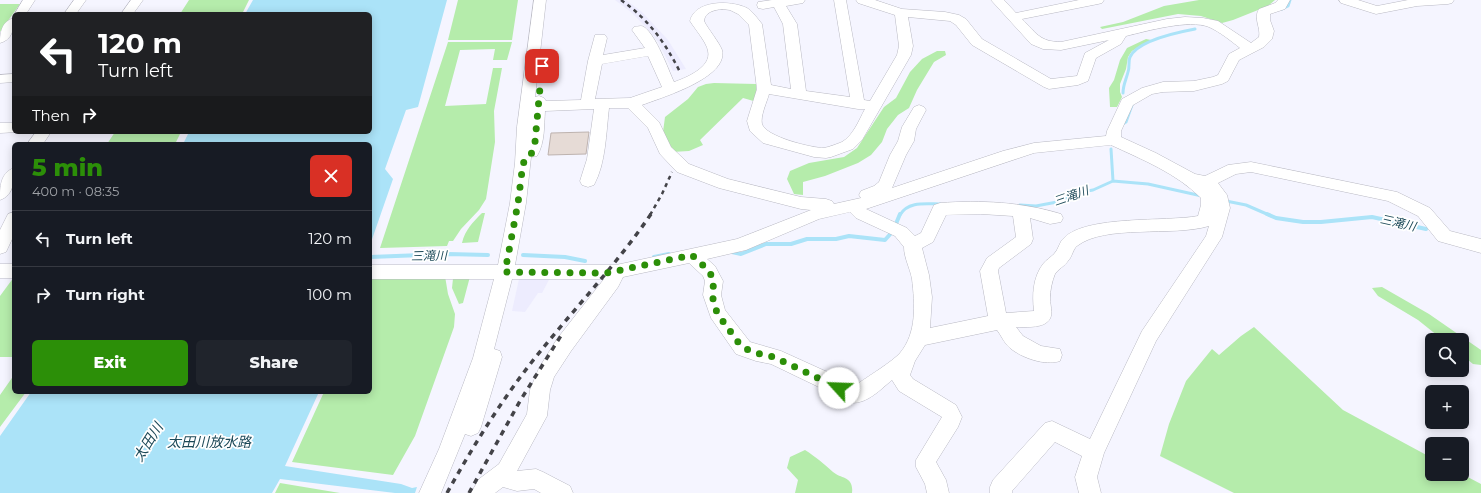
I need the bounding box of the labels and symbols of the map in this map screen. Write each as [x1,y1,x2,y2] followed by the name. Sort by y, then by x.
[525,49,559,83] pin
[1051,182,1092,208] water label: 三滝川
[1379,211,1419,234] water label: 三滝川
[411,248,449,263] water label: 三滝川
[818,367,860,409] position arrow
[129,418,168,465] water label: 太田川
[167,433,252,451] water label: 太田川放水路

